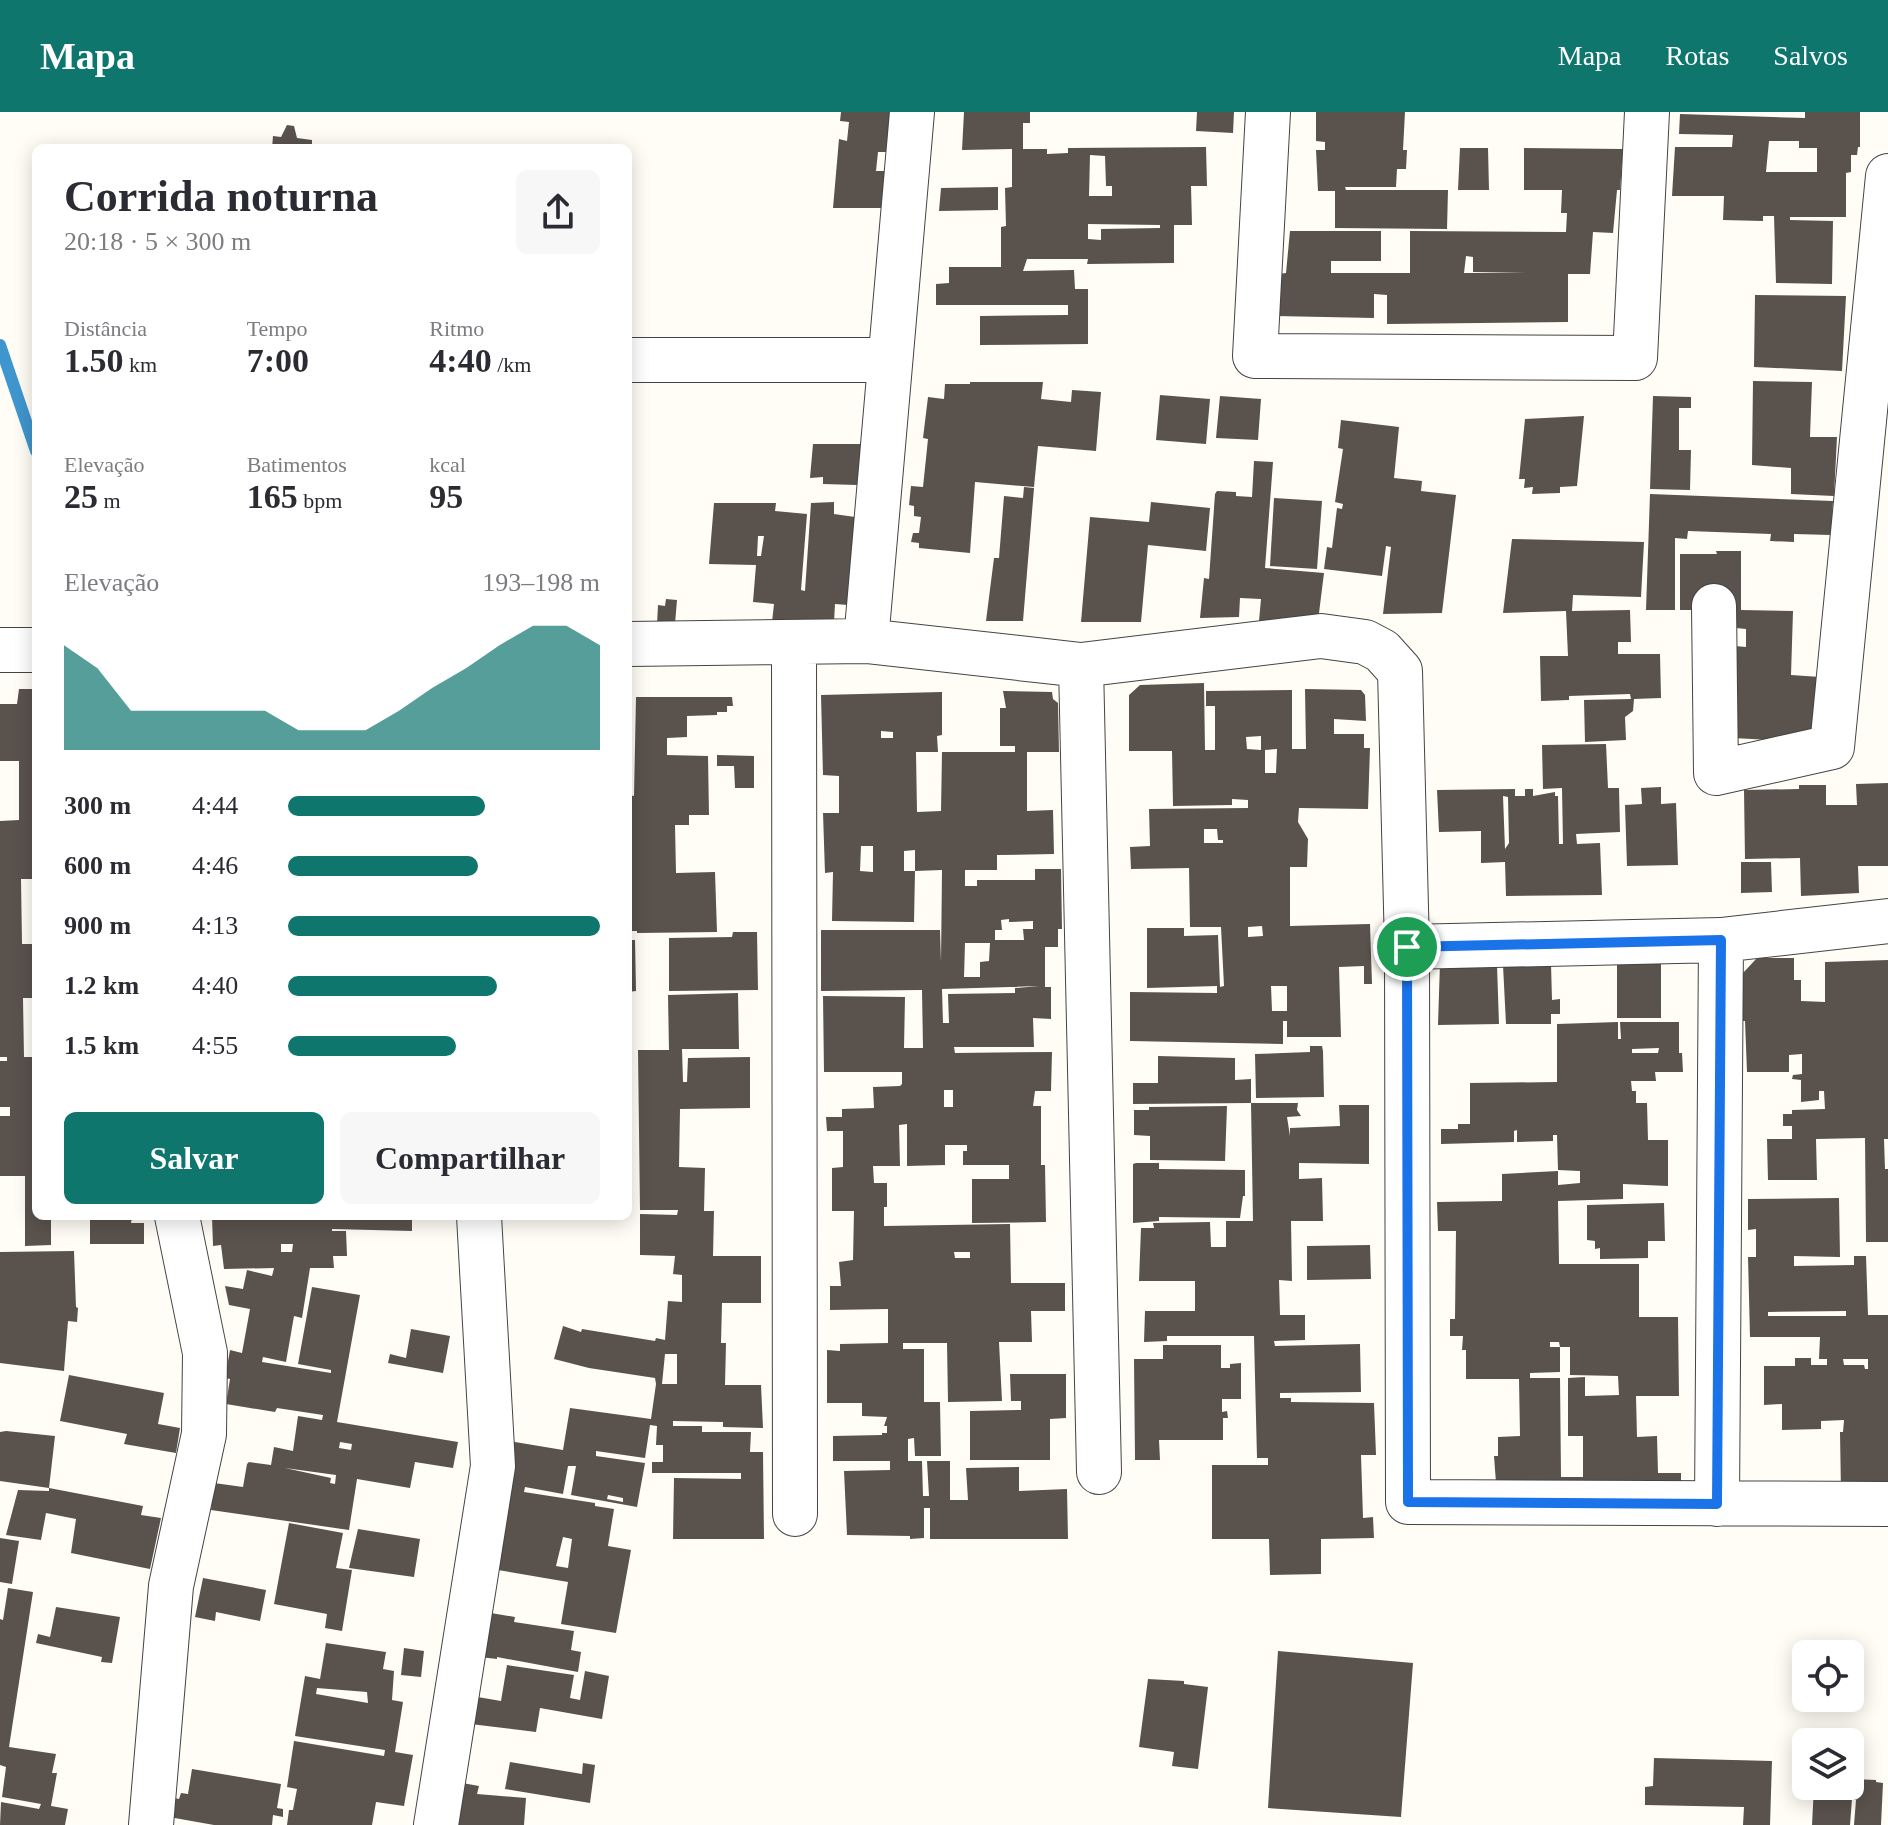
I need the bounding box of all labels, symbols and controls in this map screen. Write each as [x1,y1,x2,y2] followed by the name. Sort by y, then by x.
[40,35,135,77] text: Mapa
[1558,40,1622,71] text: Mapa
[1666,40,1729,71] text: Rotas
[1773,40,1848,71] text: Salvos
[516,170,600,254] button: share
[64,172,378,221] text: Corrida noturna
[64,227,251,256] text: 20:18 · 5 × 300 m
[64,316,147,341] text: Distância
[247,316,307,341] text: Tempo
[429,316,484,341] text: Ritmo
[64,342,124,379] text: 1.50
[247,342,309,379] text: 7:00
[429,342,492,379] text: 4:40
[124,352,157,377] text: km
[492,352,531,377] text: /km
[64,452,145,477] text: Elevação
[247,452,347,477] text: Batimentos
[429,452,466,477] text: kcal
[64,478,98,515] text: 25
[247,478,298,515] text: 165
[429,478,463,515] text: 95
[98,488,121,513] text: m
[298,488,342,513] text: bpm
[64,568,159,597] text: Elevação
[482,568,600,597] text: 193–198 m
[64,791,131,820] text: 300 m
[192,791,238,820] text: 4:44
[64,851,131,880] text: 600 m
[192,851,238,880] text: 4:46
[64,911,131,940] text: 900 m
[192,911,238,940] text: 4:13
[1373,913,1441,981] pin
[1385,925,1429,969] icon: arrive
[64,971,139,1000] text: 1.2 km
[192,971,238,1000] text: 4:40
[64,1031,139,1060] text: 1.5 km
[192,1031,238,1060] text: 4:55
[64,1112,324,1204] button: Salvar
[340,1112,600,1204] button: Compartilhar
[1792,1640,1864,1800] map controls
[1792,1640,1864,1712] button: locate
[1792,1728,1864,1800] button: layers

